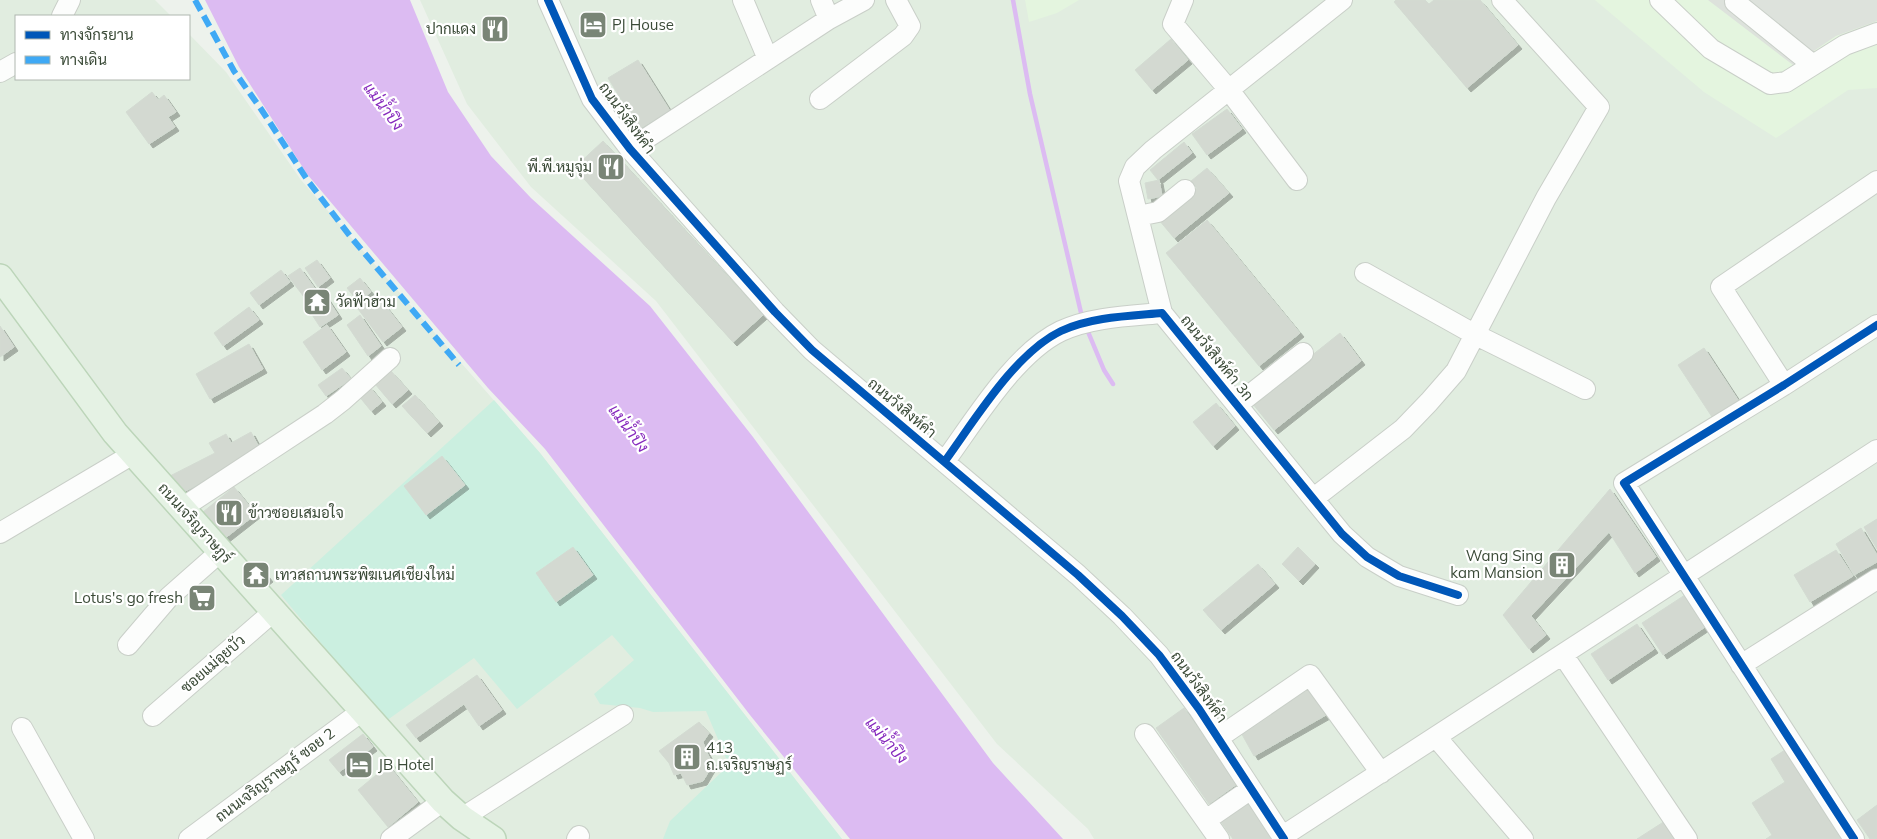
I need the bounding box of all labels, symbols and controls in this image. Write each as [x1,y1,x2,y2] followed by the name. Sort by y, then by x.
[578,10,608,40] hotel icon: PJ House
[480,14,510,44] restaurant icon: ปากแดง
[15,15,190,80] legend
[612,15,674,34] place label: PJ House
[426,19,476,38] place label: ปากแดง
[60,25,134,44] text: ทางจักรยาน
[60,50,107,69] text: ทางเดิน
[360,76,412,134] water label: แม่น้ำปิง
[595,78,660,157] street label: ถนนวังสิงห์คำ
[596,152,626,182] restaurant icon: พี.พี.หมูจุ่ม
[527,157,592,178] place label: พี.พี.หมูจุ่ม
[302,287,332,317] temple icon: วัดฟ้าฮ่าม
[336,292,396,311] place label: วัดฟ้าฮ่าม
[1177,311,1258,405] street label: ถนนวังสิงห์คำ 3ก
[864,373,940,442] street label: ถนนวังสิงห์คำ
[605,398,657,456] water label: แม่น้ำปิง
[154,479,236,567] street label: ถนนเจริญราษฎร์
[214,498,244,528] restaurant icon: ข้าวซอยเสมอใจ
[248,503,344,522] place label: ข้าวซอยเสมอใจ
[1450,546,1543,582] place label: Wang Sing kam Mansion
[1547,550,1577,580] building icon: Wang Sing kam Mansion
[241,560,271,590] temple icon: เทวสถานพระพิฆเนศเชียงใหม่
[275,565,455,584] place label: เทวสถานพระพิฆเนศเชียงใหม่
[187,583,217,613] supermarket icon: Lotus's go fresh
[74,588,183,607] place label: Lotus's go fresh
[177,630,250,698] street label: ซอยแม่อุยบัว
[1167,647,1232,726] street label: ถนนวังสิงห์คำ
[861,710,916,767] water label: แม่น้ำปิง
[211,723,339,827] street label: ถนนเจริญราษฎร์ ซอย 2
[706,738,792,775] place label: 413 ถ.เจริญราษฏร์
[672,742,702,772] building icon: 413 ถ.เจริญราษฏร์
[344,750,374,780] hotel icon: JB Hotel
[378,755,434,774] place label: JB Hotel

